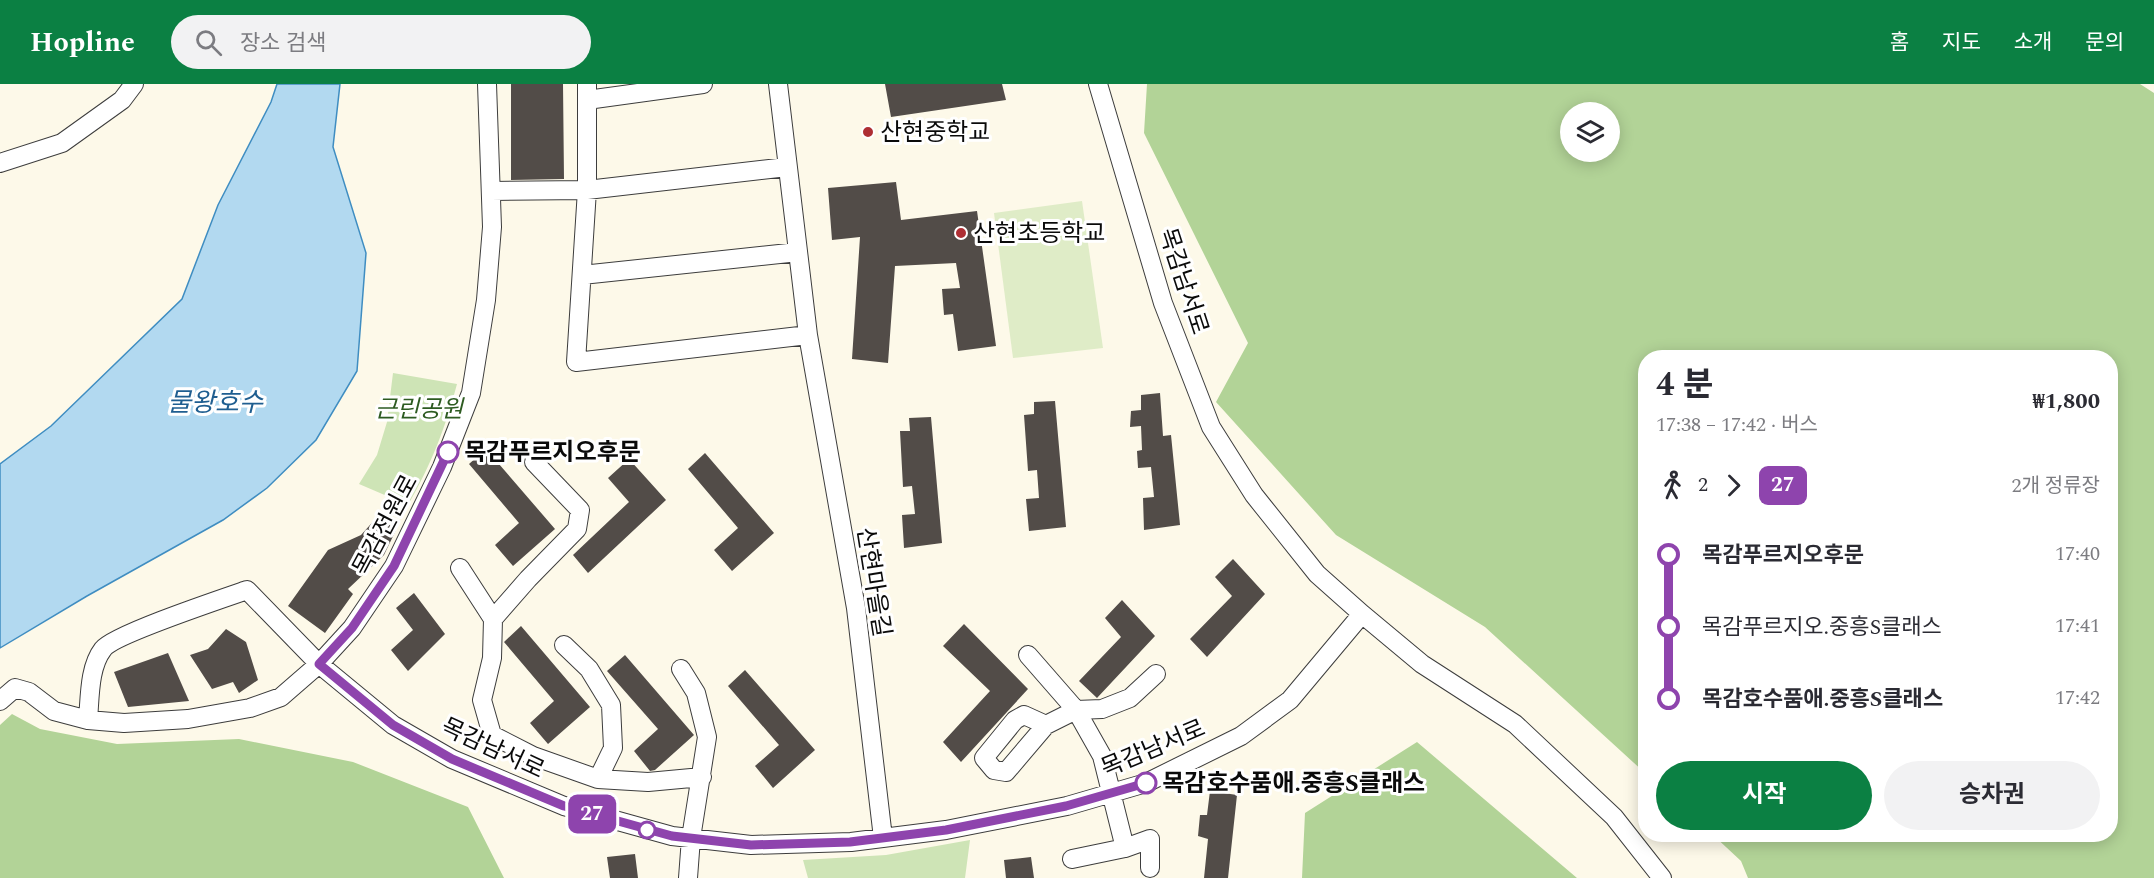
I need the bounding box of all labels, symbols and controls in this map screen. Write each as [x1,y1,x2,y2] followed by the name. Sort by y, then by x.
[171,15,591,69] search box
[30,21,135,64] text: Hopline
[192,26,225,59] icon: search
[240,27,326,60] text: 장소 검색
[1890,27,1909,59] text: 홈
[1942,27,1981,59] text: 지도
[2014,27,2052,59] text: 소개
[2085,27,2124,59] text: 문의
[1560,102,1620,162] map controls
[1560,102,1620,162] button: layers
[880,115,990,151] place label: 산현중학교
[861,125,875,139] marker: 산현중학교
[973,216,1105,252] place label: 산현초등학교
[1149,223,1217,339] street label: 목감남서로
[954,226,968,240] marker: 산현초등학교
[1656,360,1713,410] text: 4 분
[167,383,264,423] water label: 물왕호수
[2032,385,2100,418] text: ₩1,800
[375,392,465,428] park label: 근린공원
[1656,410,1818,440] text: 17:38 – 17:42 · 버스
[464,435,641,471] place label: 목감푸르지오후문
[437,441,459,463] marker: 목감푸르지오후문
[344,468,428,583] street label: 목감전원로
[1656,469,1689,502] icon: walk
[1717,469,1750,502] icon: forward
[1771,469,1795,501] text: 27
[1698,470,1708,500] text: 2
[2011,471,2100,501] text: 2개 정류장
[847,525,899,639] street label: 산현마을길
[1702,539,1864,572] text: 목감푸르지오후문
[2055,539,2100,569] text: 17:40
[1702,611,1942,644] text: 목감푸르지오.중흥S클래스
[2055,611,2100,641] text: 17:41
[1702,683,1943,716] text: 목감호수품애.중흥S클래스
[2055,683,2100,713] text: 17:42
[435,709,550,789] street label: 목감남서로
[1096,711,1211,787] street label: 목감남서로
[1656,761,1872,830] button: 시작
[1884,761,2100,830] button: 승차권
[1162,766,1425,802] place label: 목감호수품애.중흥S클래스
[1135,772,1157,794] marker: 목감호수품애.중흥S클래스
[565,794,619,834] line badge: 27
[580,798,604,830] text: 27
[638,821,656,839] unlabelled marker

